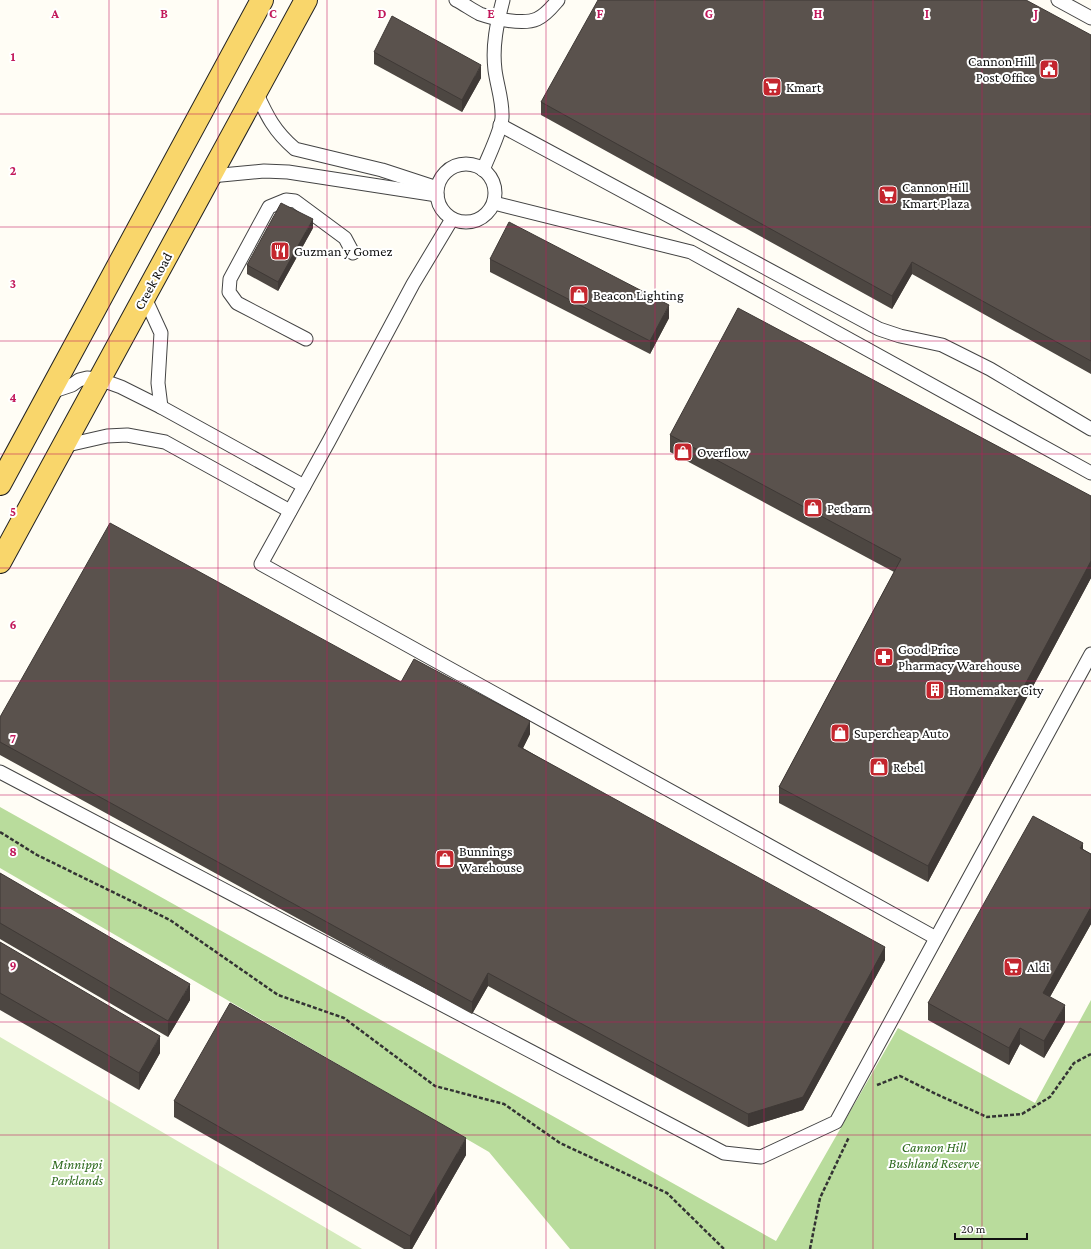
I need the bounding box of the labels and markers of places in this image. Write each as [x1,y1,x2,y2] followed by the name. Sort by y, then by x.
[968,53,1035,85] place label: Cannon Hill Post Office
[1038,58,1060,80] public building icon: Cannon Hill Post Office
[761,76,783,98] supermarket icon: Kmart
[786,79,822,95] place label: Kmart
[902,179,970,211] place label: Cannon Hill Kmart Plaza
[877,184,899,206] supermarket icon: Cannon Hill Kmart Plaza
[269,240,291,262] restaurant icon: Guzman y Gomez
[294,243,392,259] place label: Guzman y Gomez
[568,284,590,306] shop icon: Beacon Lighting
[593,287,684,303] place label: Beacon Lighting
[672,441,694,463] shop icon: Overflow
[697,444,749,460] place label: Overflow
[802,497,824,519] shop icon: Petbarn
[827,500,871,516] place label: Petbarn
[898,641,1020,673] place label: Good Price Pharmacy Warehouse
[873,646,895,668] pharmacy icon: Good Price Pharmacy Warehouse
[924,679,946,701] building icon: Homemaker City
[949,682,1044,698] place label: Homemaker City
[829,722,851,744] shop icon: Supercheap Auto
[854,725,949,741] place label: Supercheap Auto
[868,756,890,778] shop icon: Rebel
[893,759,924,775] place label: Rebel
[459,843,522,875] place label: Bunnings Warehouse
[434,848,456,870] shop icon: Bunnings Warehouse
[1002,956,1024,978] supermarket icon: Aldi
[1027,959,1050,975] place label: Aldi

